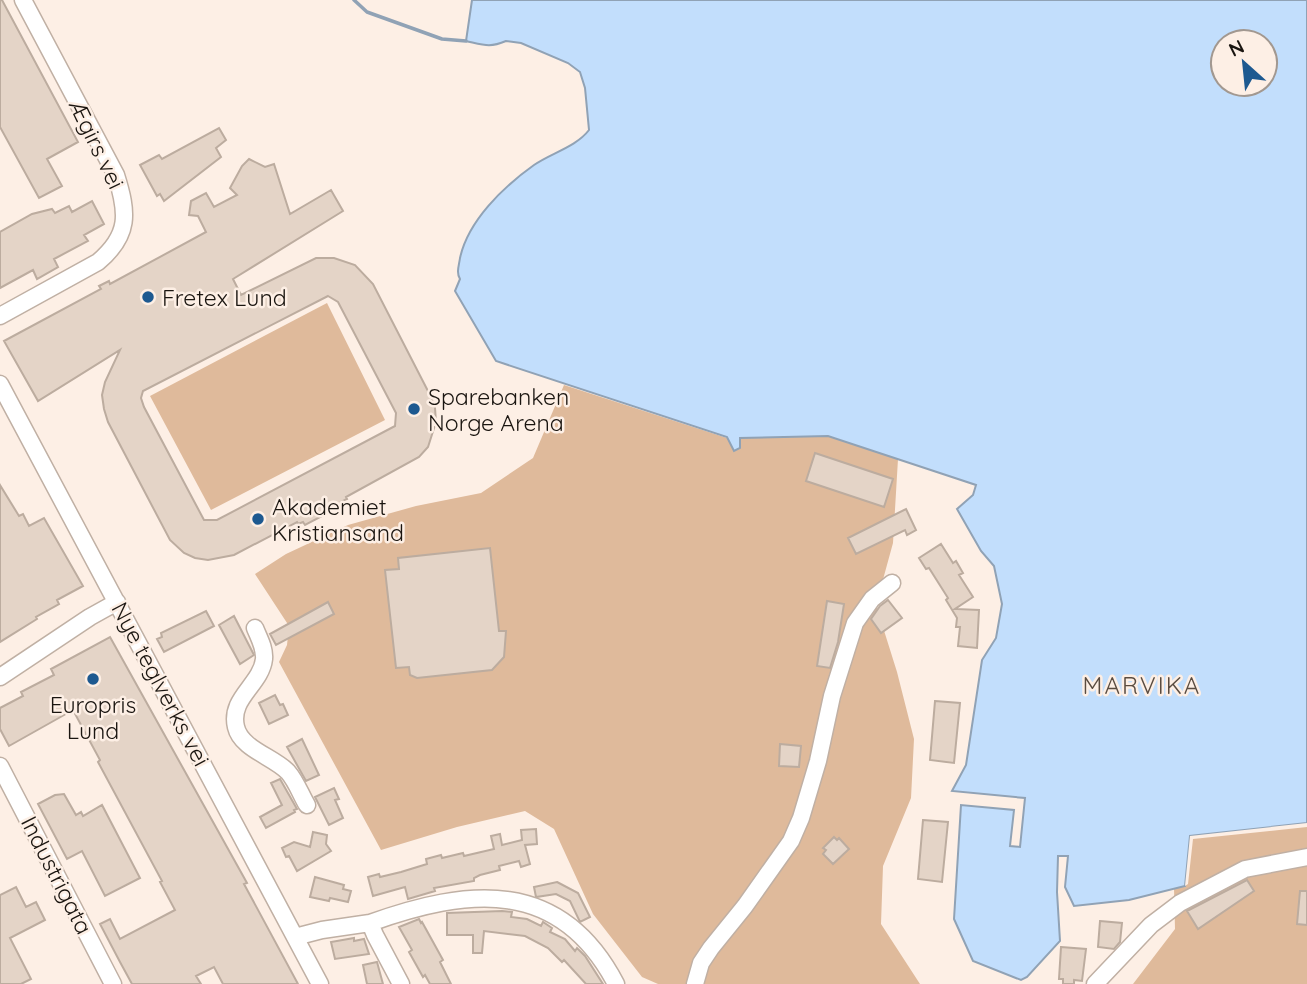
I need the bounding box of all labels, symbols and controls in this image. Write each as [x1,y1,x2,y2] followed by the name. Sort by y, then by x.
[1209,28,1279,98] north arrow
[1225,34,1248,62] text: N
[63,94,131,194] street label: Ægirs vei
[162,283,287,312] place label: Fretex Lund
[140,289,156,305] marker: Fretex Lund
[428,382,569,437] place label: Sparebanken Norge Arena
[406,401,422,417] marker: Sparebanken Norge Arena
[272,492,404,547] place label: Akademiet Kristiansand
[250,511,266,527] marker: Akademiet Kristiansand
[106,597,216,771] street label: Nye teglverks vei
[1083,670,1201,700] district label: MARVIKA
[85,671,101,687] marker: Europris Lund
[50,690,136,745] place label: Europris Lund
[15,811,99,939] street label: Industrigata

